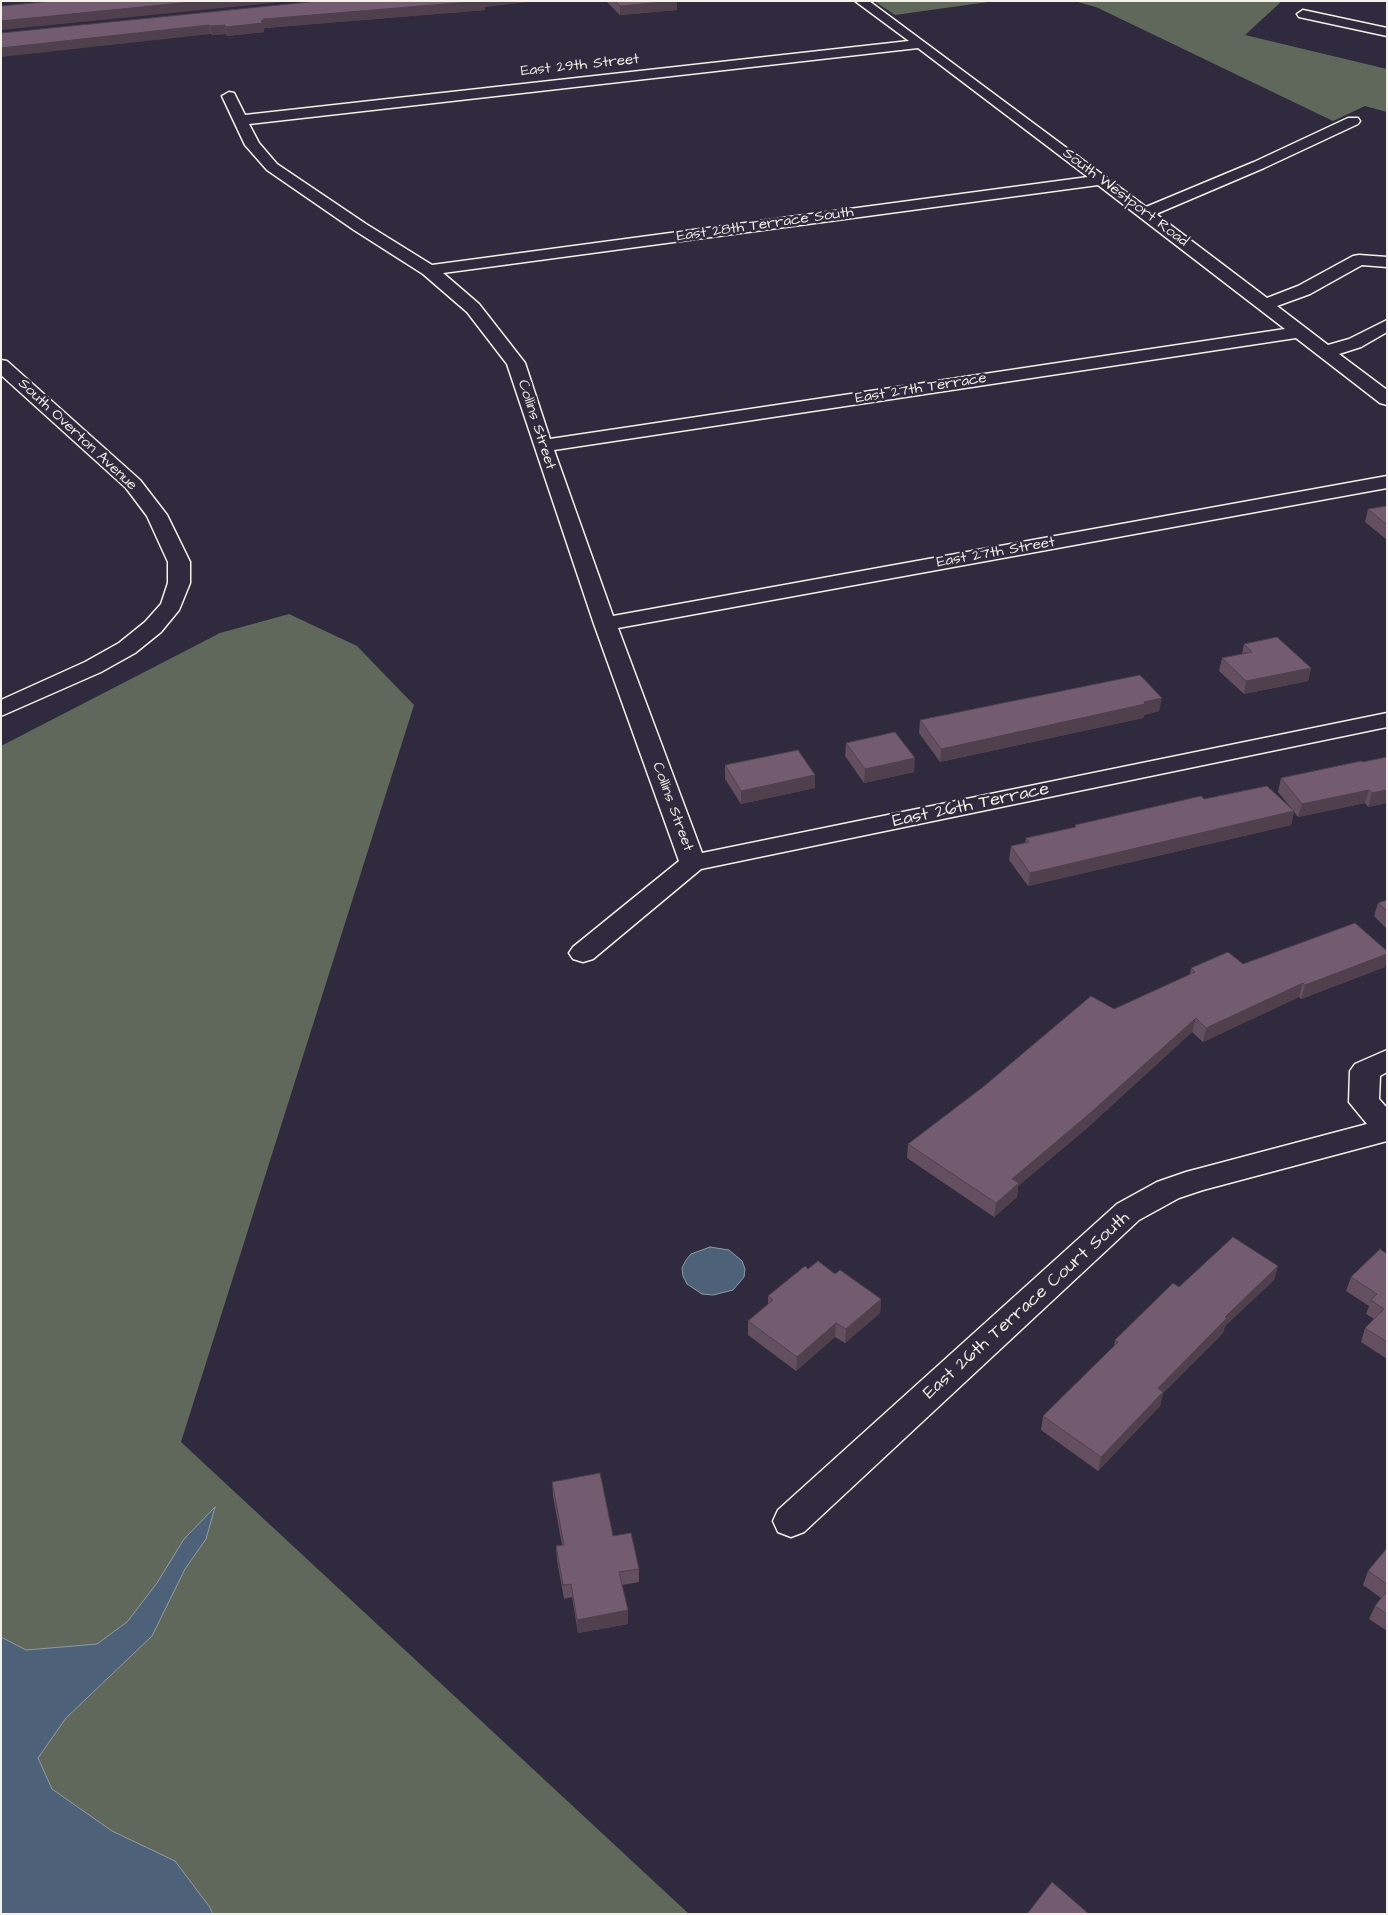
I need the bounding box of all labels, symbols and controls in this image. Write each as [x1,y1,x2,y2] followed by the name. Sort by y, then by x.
[520,51,640,81] street label: East 29th Street
[1059,145,1191,251] street label: South Westport Road
[675,204,855,246] street label: East 28th Terrace South
[854,370,988,408] street label: East 27th Terrace
[14,375,140,495] street label: South Overton Avenue
[513,378,559,472] street label: Collins Street
[936,534,1056,572] street label: East 27th Street
[648,760,696,854] street label: Collins Street
[891,779,1051,833] street label: East 26th Terrace
[919,1208,1135,1404] street label: East 26th Terrace Court South

